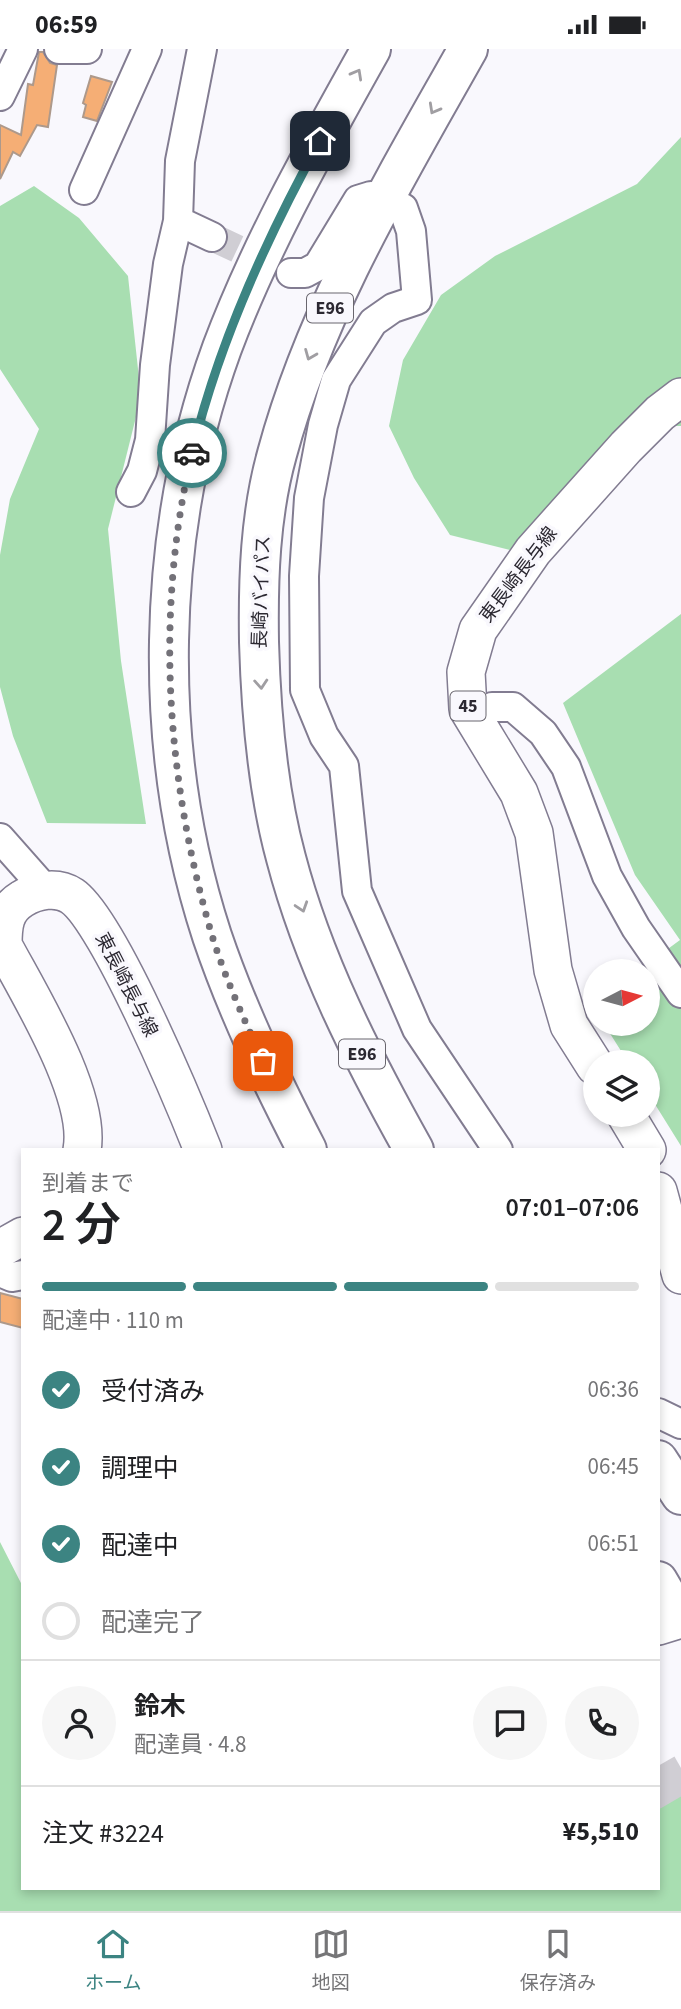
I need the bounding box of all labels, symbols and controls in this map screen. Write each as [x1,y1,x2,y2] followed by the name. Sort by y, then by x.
[35,6,98,43] text: 06:59
[349,68,362,81] one-way arrow
[429,101,442,114] one-way arrow
[290,111,350,171] pin
[301,122,339,160] icon: home
[307,293,353,323] road number: E96
[305,349,319,361] one-way arrow
[157,418,227,488] courier
[173,434,211,472] icon: car
[474,521,564,629] street label: 東長崎長与線
[247,535,277,649] street label: 長崎バイパス
[253,679,268,690] one-way arrow
[450,691,486,721] road number: 45
[293,901,308,913] one-way arrow
[88,928,164,1042] street label: 東長崎長与線
[583,959,660,1036] north arrow
[583,959,660,1127] map controls
[233,1031,293,1091] pin
[339,1039,385,1069] road number: E96
[244,1042,282,1080] icon: bag
[583,1050,660,1127] button: layers
[42,1167,134,1200] text: 到着まで
[506,1189,639,1226] text: 07:01–07:06
[42,1193,121,1258] text: 2 分
[42,1304,184,1337] text: 配達中 · 110 m
[42,1371,80,1409] icon: check
[101,1373,205,1410] text: 受付済み
[588,1373,639,1406] text: 06:36
[42,1448,80,1486] icon: check
[101,1450,179,1487] text: 調理中
[588,1450,639,1483] text: 06:45
[42,1525,80,1563] icon: check
[101,1527,179,1564] text: 配達中
[588,1527,639,1560] text: 06:51
[101,1604,205,1641] text: 配達完了
[42,1686,116,1760] button: person
[473,1686,547,1760] button: chat
[565,1686,639,1760] button: phone
[134,1688,186,1725] text: 鈴木
[134,1728,247,1761] text: 配達員 · 4.8
[563,1813,639,1850] text: ¥5,510
[42,1815,164,1852] text: 注文 #3224
[85,1925,142,1997] tab: ホーム
[312,1925,350,1997] tab: 地図
[520,1925,596,1997] tab: 保存済み

